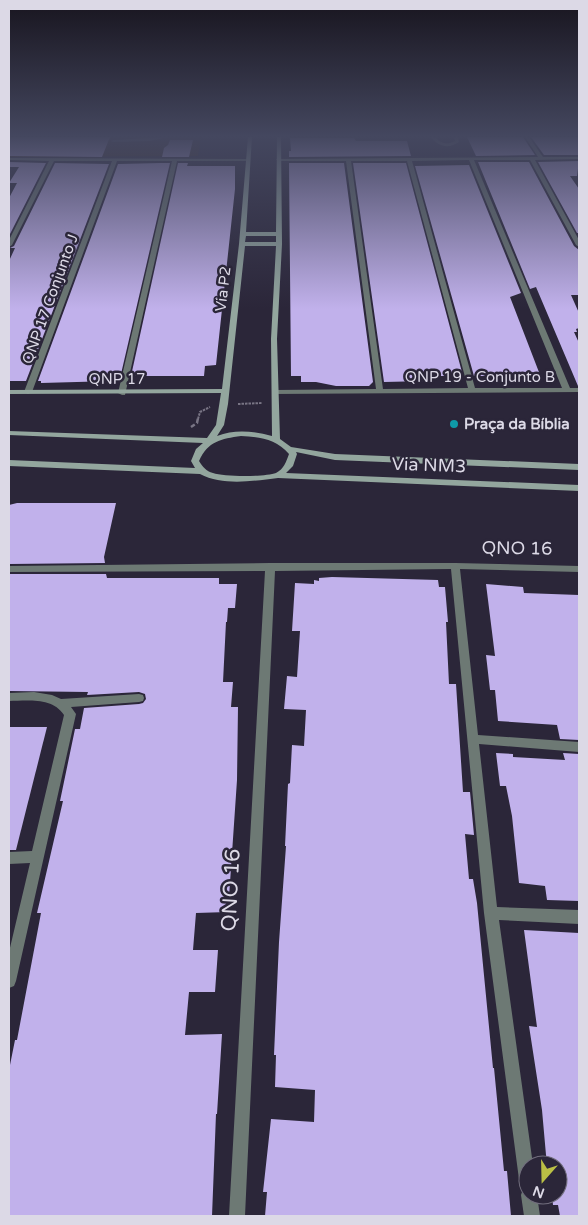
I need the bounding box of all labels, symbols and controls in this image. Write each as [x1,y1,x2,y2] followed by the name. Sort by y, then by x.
[18,232,82,366] street label: QNP 17 Conjunto J
[211,265,235,313] street label: Via P2
[405,368,555,386] street label: QNP 19 - Conjunto B
[88,370,146,388] street label: QNP 17
[464,415,570,434] place label: Praça da Bíblia
[448,418,460,430] marker: Praça da Bíblia
[391,453,467,477] street label: Via NM3
[481,536,553,560] street label: QNO 16
[216,848,246,932] street label: QNO 16
[518,1155,568,1205] north arrow
[531,1182,547,1202] text: N

